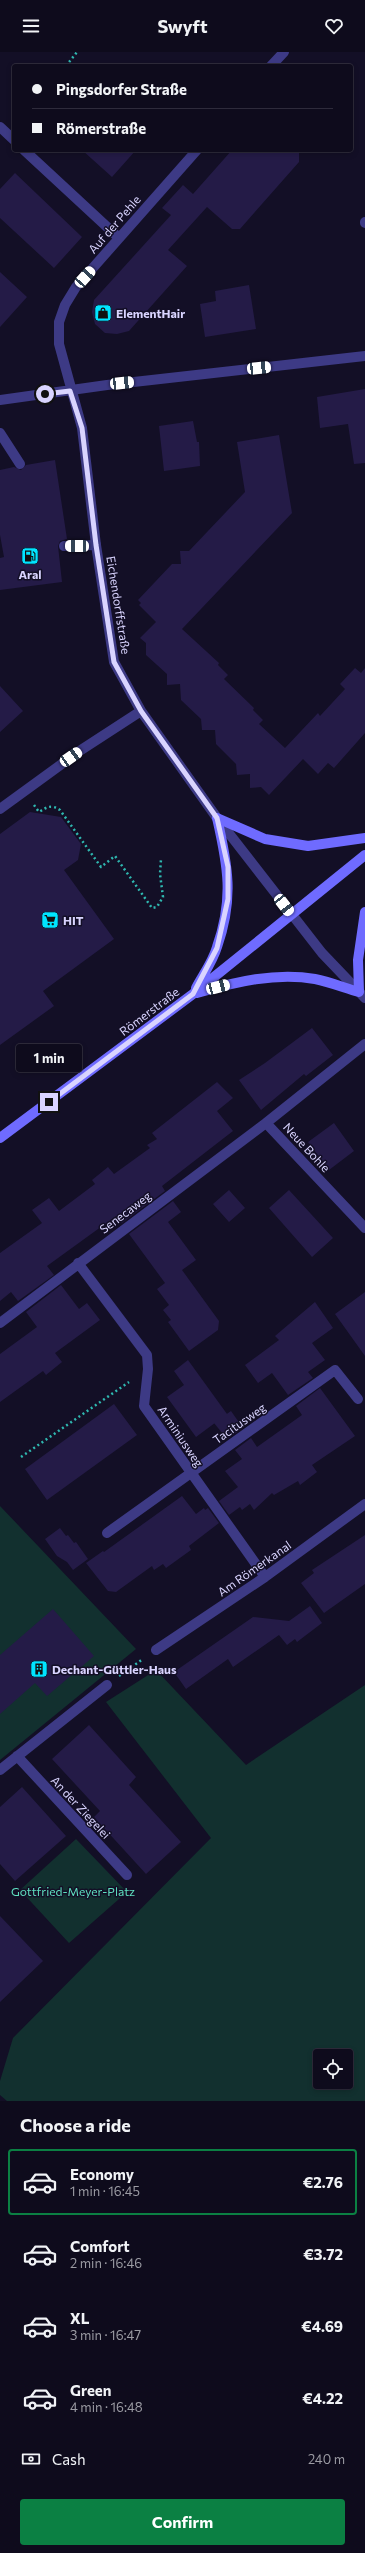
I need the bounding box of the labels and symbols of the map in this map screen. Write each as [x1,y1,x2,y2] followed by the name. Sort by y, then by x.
[85,192,143,256] street label: Auf der Pehle
[73,264,97,290] car
[93,303,113,323] shop icon: ElementHair
[116,306,185,320] place label: ElementHair
[246,361,272,375] car
[109,376,135,390] car
[36,385,54,403] route start
[65,540,89,552] car
[20,546,40,566] fuel station icon: Aral
[104,555,134,655] street label: Eichendorffstraße
[18,567,42,581] place label: Aral
[58,745,84,769] car
[272,892,296,918] car
[40,910,60,930] supermarket icon: HIT
[63,913,84,927] place label: HIT
[205,978,231,996] car
[116,984,182,1038] street label: Römerstraße
[16,1044,82,1072] callout: 1 min
[40,1093,58,1111] route end
[281,1120,333,1174] street label: Neue Bohle
[96,1188,154,1236] street label: Senecaweg
[210,1399,268,1446] street label: Tacitusweg
[155,1403,207,1470] street label: Arminiusweg
[215,1537,293,1599] street label: Am Römerkanal
[29,1659,49,1679] building icon: Dechant-Güttler-Haus
[52,1662,177,1676] place label: Dechant-Güttler-Haus
[48,1773,114,1841] street label: An der Ziegelei
[11,1884,135,1898] park label: Gottfried-Meyer-Platz

